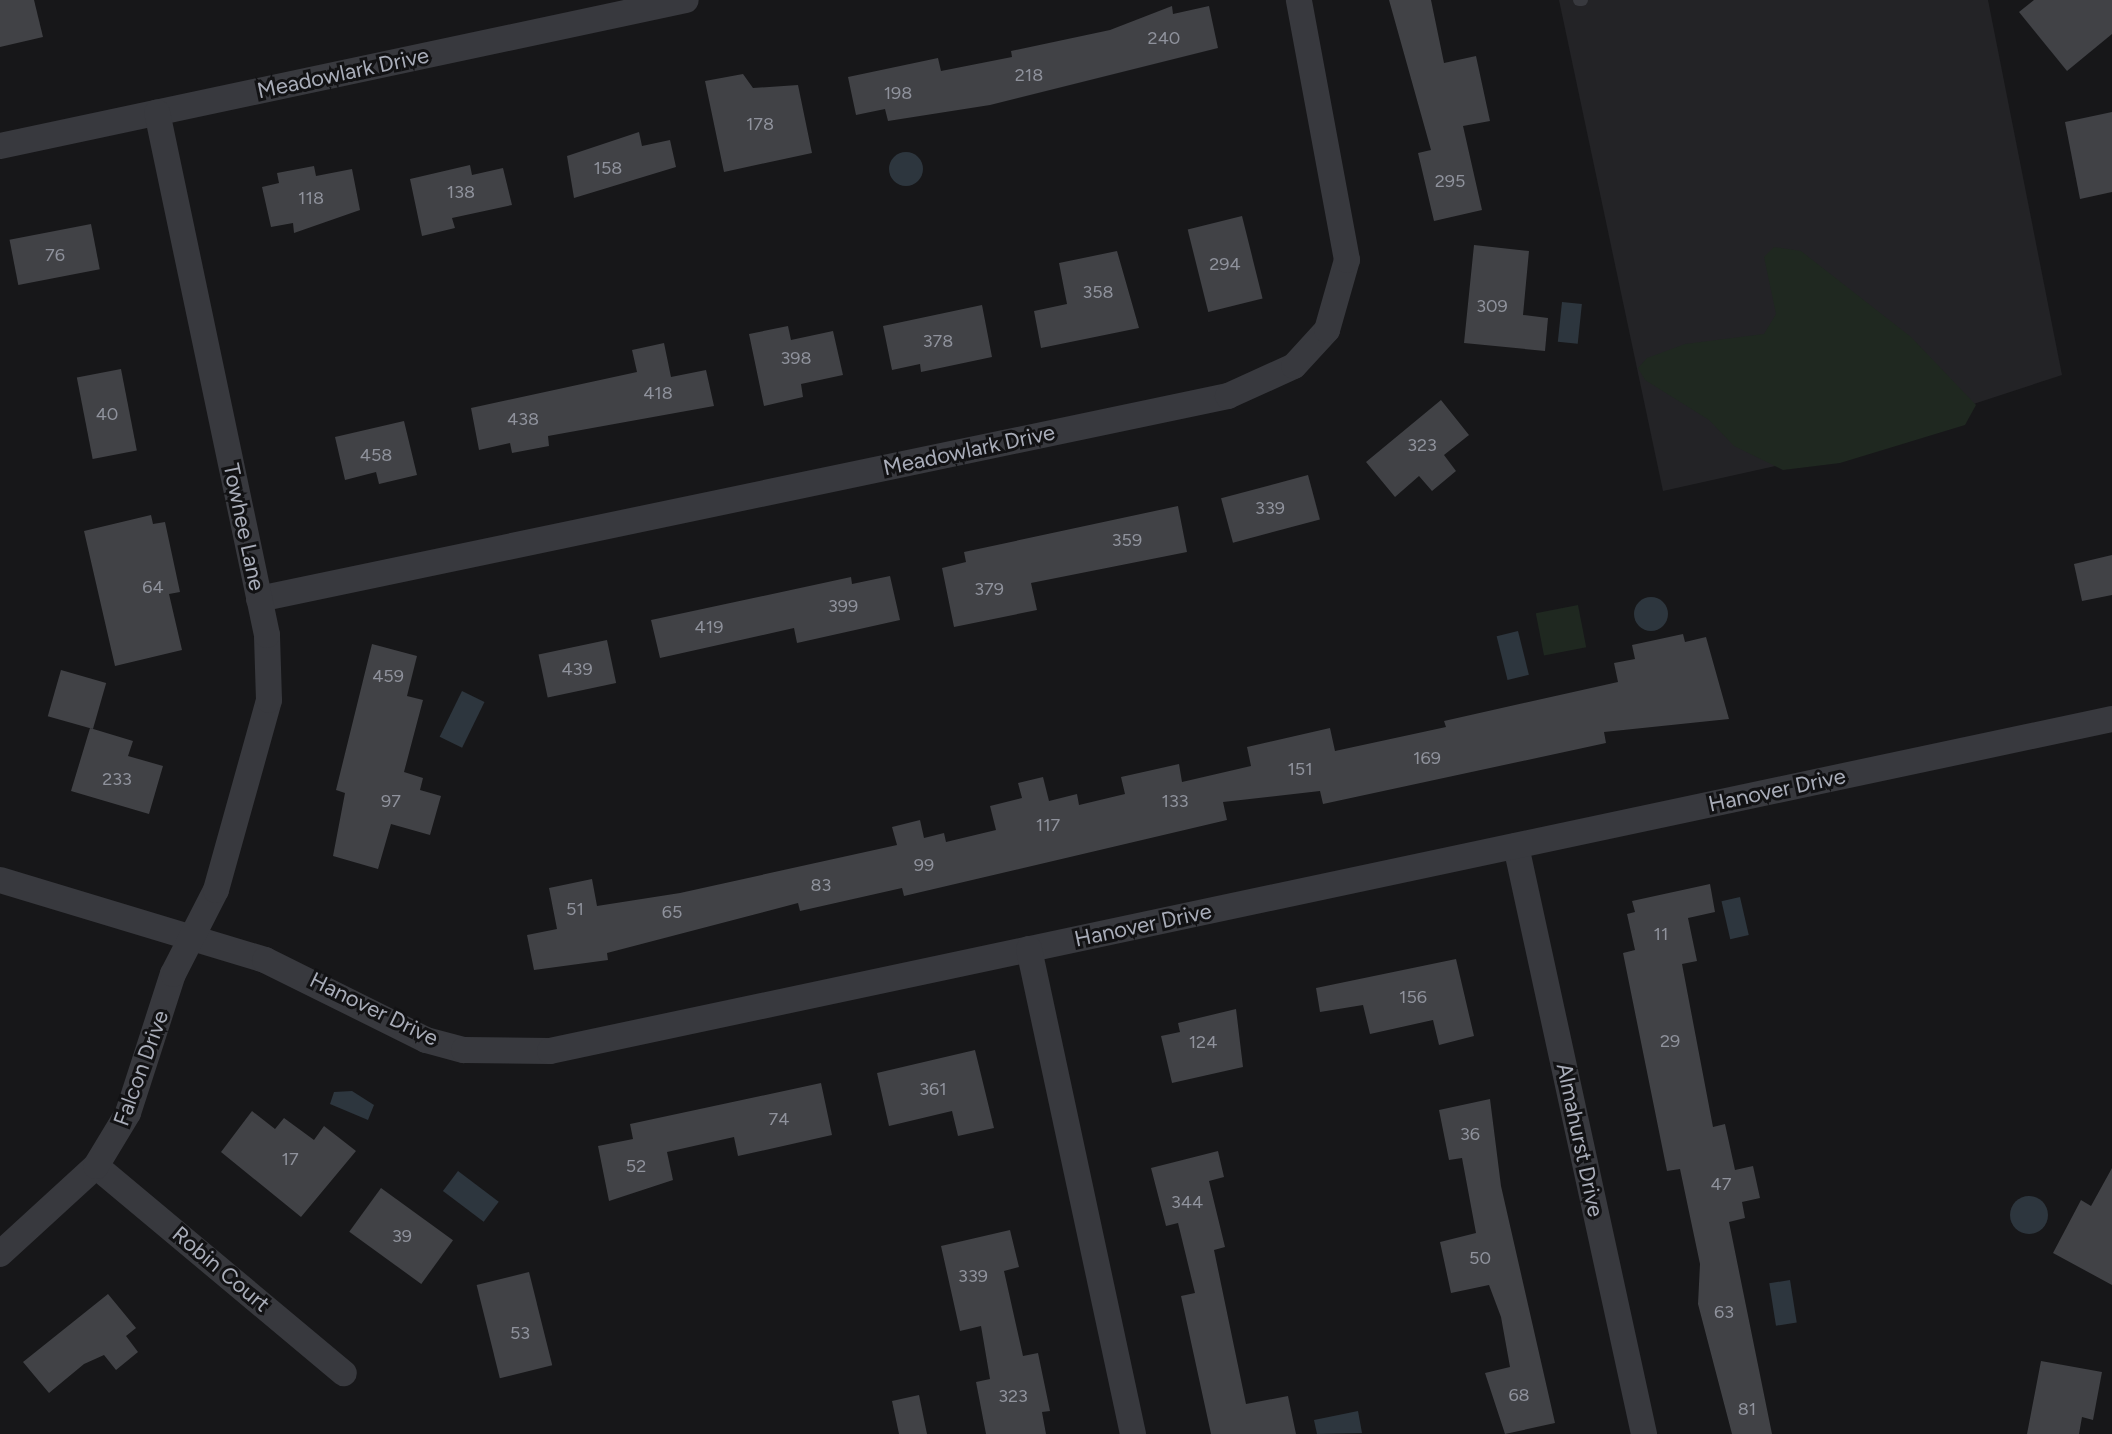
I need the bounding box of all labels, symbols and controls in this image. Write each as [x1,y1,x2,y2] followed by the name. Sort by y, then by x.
[1148,27,1180,49] house number: 240
[255,42,431,104] street label: Meadowlark Drive
[1015,64,1043,86] house number: 218
[884,82,912,104] house number: 198
[746,113,774,135] house number: 178
[594,157,622,179] house number: 158
[1435,170,1465,192] house number: 295
[447,181,475,203] house number: 138
[298,187,324,209] house number: 118
[45,244,65,266] house number: 76
[1209,253,1241,275] house number: 294
[1082,281,1114,303] house number: 358
[1476,295,1508,317] house number: 309
[923,330,953,352] house number: 378
[780,347,812,369] house number: 398
[643,382,673,404] house number: 418
[96,403,118,425] house number: 40
[507,408,539,430] house number: 438
[881,419,1057,481] street label: Meadowlark Drive
[1407,434,1437,456] house number: 323
[360,444,392,466] house number: 458
[218,461,270,593] street label: Towhee Lane
[1255,497,1285,519] house number: 339
[1112,529,1142,551] house number: 359
[142,576,164,598] house number: 64
[974,578,1004,600] house number: 379
[828,595,858,617] house number: 399
[695,616,723,638] house number: 419
[561,658,593,680] house number: 439
[372,665,404,687] house number: 459
[1413,747,1441,769] house number: 169
[1287,758,1313,780] house number: 151
[1706,763,1848,817] street label: Hanover Drive
[102,768,132,790] house number: 233
[381,790,401,812] house number: 97
[1161,790,1189,812] house number: 133
[1036,814,1060,836] house number: 117
[914,854,934,876] house number: 99
[811,874,831,896] house number: 83
[566,898,584,920] house number: 51
[1072,898,1214,952] street label: Hanover Drive
[662,901,682,923] house number: 65
[1654,923,1668,945] house number: 11
[306,967,442,1051] street label: Hanover Drive
[1399,986,1427,1008] house number: 156
[108,1007,174,1129] street label: Falcon Drive
[1660,1030,1680,1052] house number: 29
[1189,1031,1217,1053] house number: 124
[1551,1061,1609,1219] street label: Almahurst Drive
[919,1078,947,1100] house number: 361
[769,1108,789,1130] house number: 74
[1460,1123,1480,1145] house number: 36
[281,1148,299,1170] house number: 17
[626,1155,646,1177] house number: 52
[1711,1173,1731,1195] house number: 47
[1171,1191,1203,1213] house number: 344
[167,1221,275,1317] street label: Robin Court
[392,1225,412,1247] house number: 39
[1469,1247,1491,1269] house number: 50
[958,1265,988,1287] house number: 339
[1714,1301,1734,1323] house number: 63
[510,1322,530,1344] house number: 53
[1508,1384,1530,1406] house number: 68
[998,1385,1028,1407] house number: 323
[1738,1398,1756,1420] house number: 81

